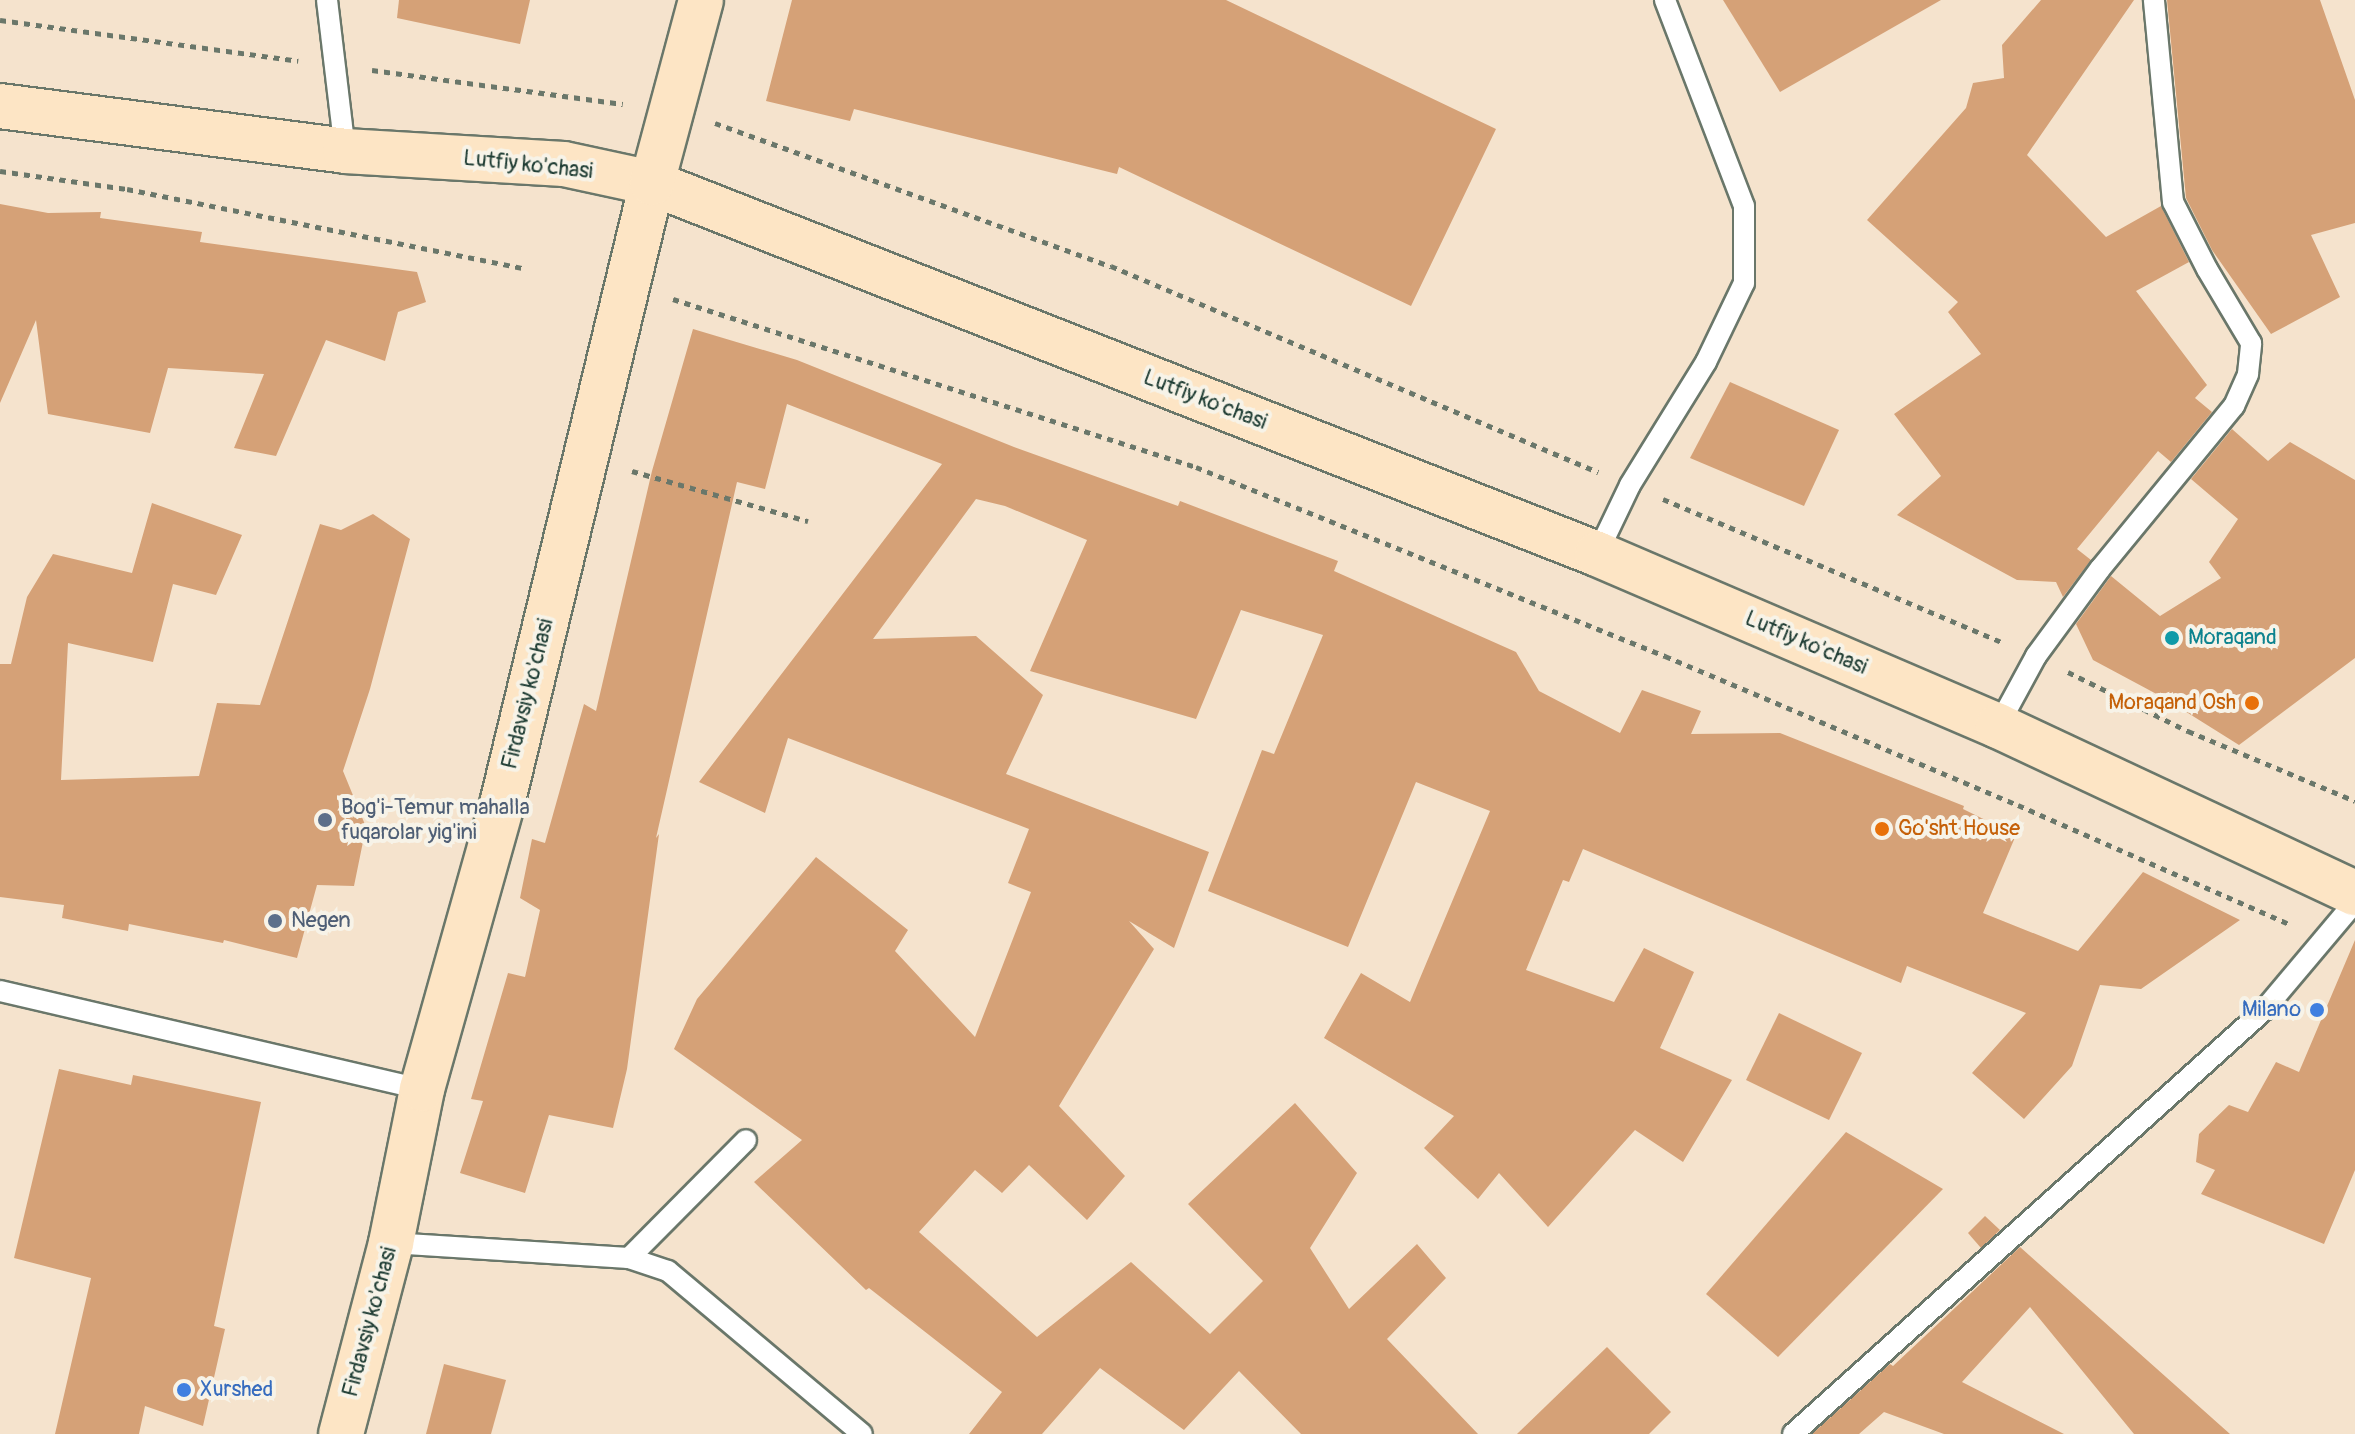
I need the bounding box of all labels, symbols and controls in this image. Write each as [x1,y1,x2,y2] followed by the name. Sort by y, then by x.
[462,145,594,185] street label: Lutfiy ko'chasi
[1140,364,1270,436] street label: Lutfiy ko'chasi
[1741,605,1871,681] street label: Lutfiy ko'chasi
[497,616,559,772] street label: Firdavsiy ko'chasi
[2188,625,2277,651] place label: Moraqand
[2163,629,2181,647] marker: Moraqand
[2108,690,2236,716] place label: Moraqand Osh
[2243,694,2261,712] marker: Moraqand Osh
[341,794,530,846] place label: Bog'i-Temur mahalla fuqarolar yig'ini
[316,811,334,829] marker: Bog'i-Temur mahalla fuqarolar yig'ini
[1898,816,2020,842] place label: Go'sht House
[1873,820,1891,838] marker: Go'sht House
[291,908,351,934] place label: Negen
[266,912,284,930] marker: Negen
[2242,997,2301,1023] place label: Milano
[2308,1001,2326,1019] marker: Milano
[337,1244,403,1400] street label: Firdavsiy ko'chasi
[200,1377,273,1403] place label: Xurshed
[175,1381,193,1399] marker: Xurshed

